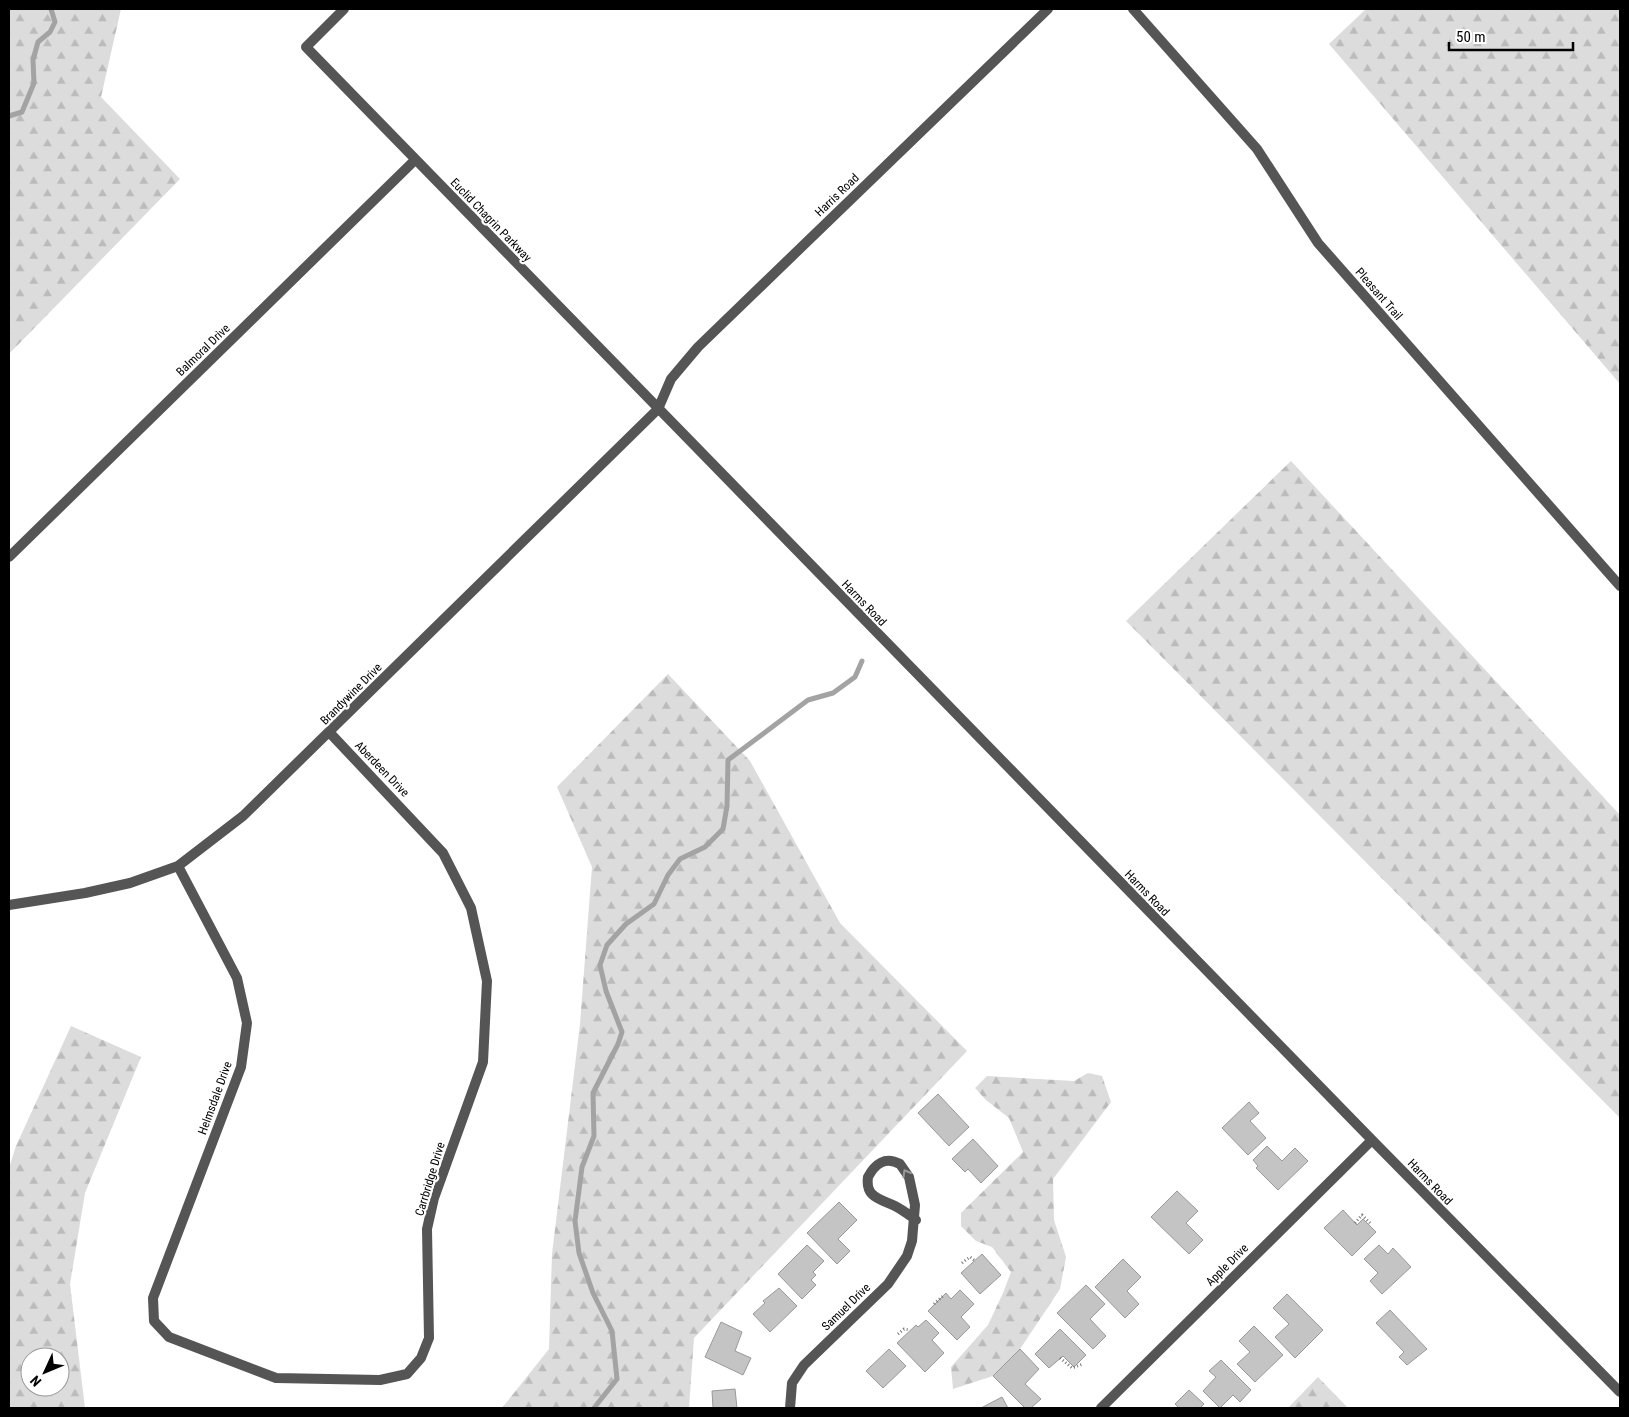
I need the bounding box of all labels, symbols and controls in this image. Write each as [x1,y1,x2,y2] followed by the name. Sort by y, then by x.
[1449,20,1573,52] scale bar
[1456,28,1486,46] text: 50 m
[812,171,862,219] street label: Harris Road
[448,175,534,265] street label: Euclid Chagrin Parkway
[1353,265,1405,323] street label: Pleasant Trail
[173,321,233,379] street label: Balmoral Drive
[839,577,889,629] street label: Harms Road
[317,660,385,728] street label: Brandywine Drive
[352,738,412,800] street label: Aberdeen Drive
[1122,867,1172,919] street label: Harms Road
[195,1059,235,1137] street label: Helmsdale Drive
[412,1140,448,1218] street label: Carrbridge Drive
[1405,1156,1455,1208] street label: Harms Road
[902,1169,912,1178] one-way arrow
[1203,1241,1251,1289] street label: Apple Drive
[819,1280,873,1334] street label: Samuel Drive
[20,1347,70,1397] north arrow
[27,1372,44,1390] text: N

